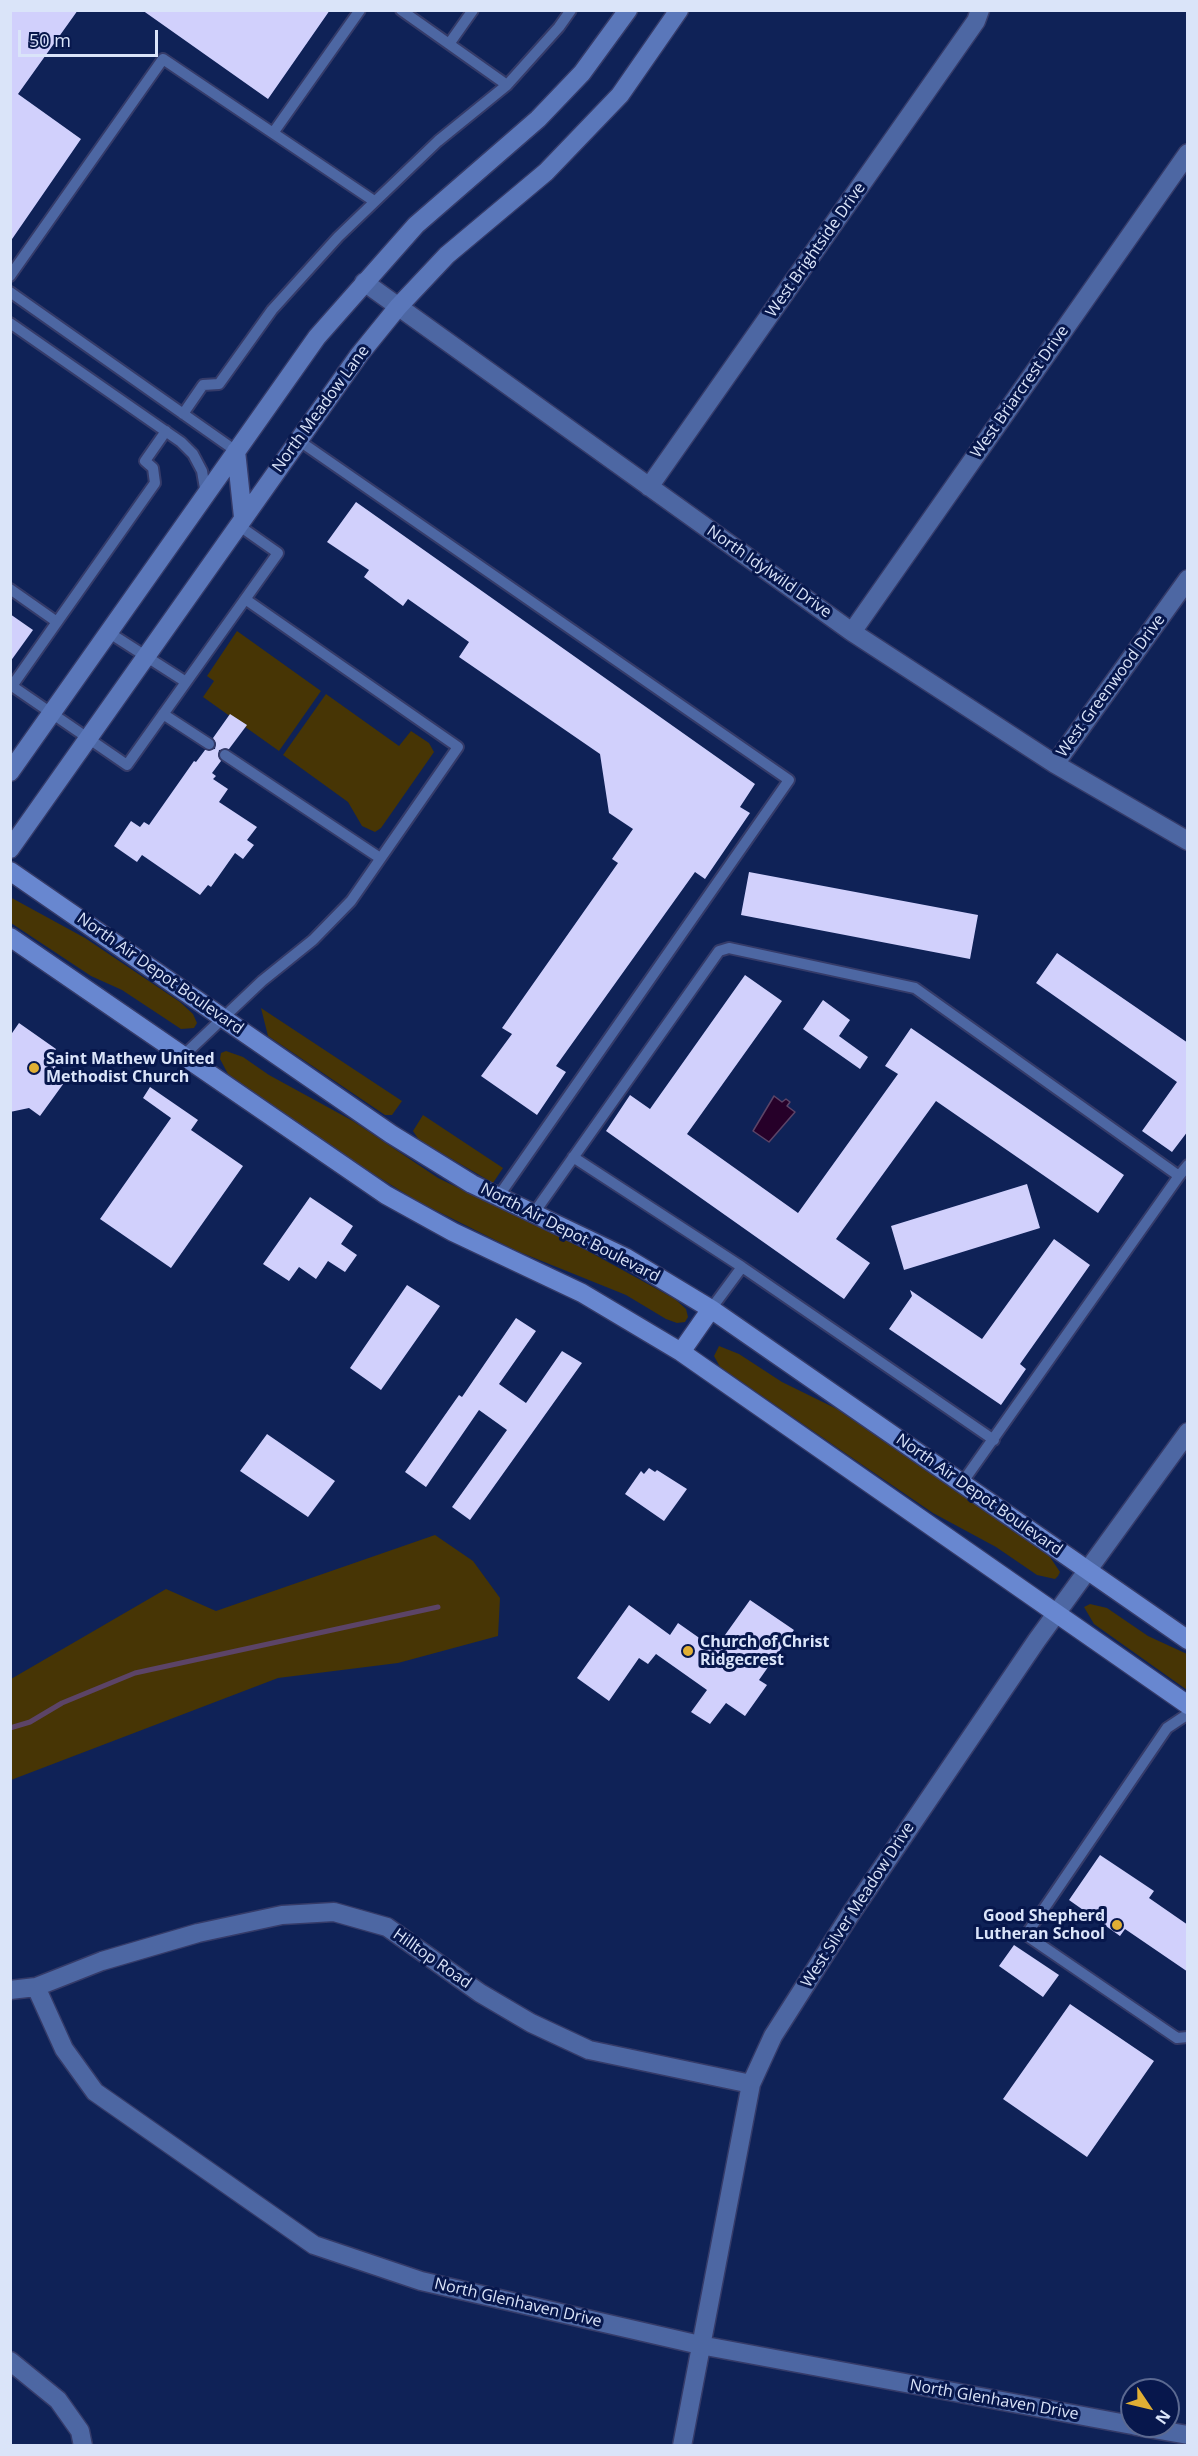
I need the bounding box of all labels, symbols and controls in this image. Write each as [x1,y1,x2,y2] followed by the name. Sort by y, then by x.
[21,18,160,56] scale bar
[29,28,71,52] text: 50 m
[762,179,870,321] street label: West Brightside Drive
[967,322,1073,462] street label: West Briarcrest Drive
[269,342,373,476] street label: North Meadow Lane
[703,522,835,622] street label: North Idylwild Drive
[1053,611,1169,761] street label: West Greenwood Drive
[73,909,247,1039] street label: North Air Depot Boulevard
[46,1049,215,1087] place label: Saint Mathew United Methodist Church
[27,1061,41,1075] marker: Saint Mathew United Methodist Church
[477,1179,663,1287] street label: North Air Depot Boulevard
[892,1430,1066,1560] street label: North Air Depot Boulevard
[700,1632,829,1670] place label: Church of Christ Ridgecrest
[681,1644,695,1658] marker: Church of Christ Ridgecrest
[797,1819,919,1991] street label: West Silver Meadow Drive
[975,1906,1105,1944] place label: Good Shepherd Lutheran School
[1110,1918,1124,1932] marker: Good Shepherd Lutheran School
[389,1925,475,1993] street label: Hilltop Road
[432,2274,604,2332] street label: North Glenhaven Drive
[908,2376,1080,2424] street label: North Glenhaven Drive
[1120,2378,1180,2438] north arrow
[1150,2406,1176,2429] text: N

